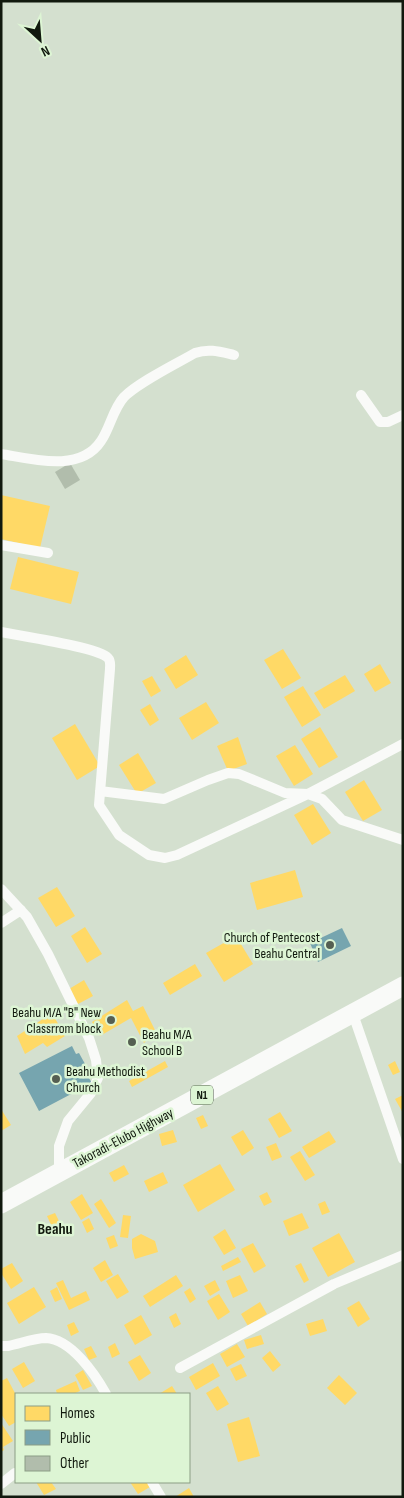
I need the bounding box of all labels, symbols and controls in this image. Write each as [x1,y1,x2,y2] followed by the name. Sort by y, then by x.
[15,15,65,65] north arrow
[38,42,53,61] text: N
[224,929,320,962] place label: Church of Pentecost Beahu Central
[324,939,336,951] marker: Church of Pentecost Beahu Central
[12,1004,102,1037] place label: Beahu M/A "B" New Classrrom block
[105,1014,117,1026] marker: Beahu M/A "B" New Classrrom block
[142,1026,193,1059] place label: Beahu M/A School B
[126,1036,138,1048] marker: Beahu M/A School B
[66,1063,145,1096] place label: Beahu Methodist Church
[50,1073,62,1085] marker: Beahu Methodist Church
[191,1086,213,1104] road number: N1
[70,1104,177,1172] street label: Takoradi-Elubo Highway
[37,1220,73,1239] district label: Beahu
[15,1393,190,1483] legend
[60,1404,95,1423] text: Homes
[60,1429,91,1448] text: Public
[60,1454,89,1473] text: Other

